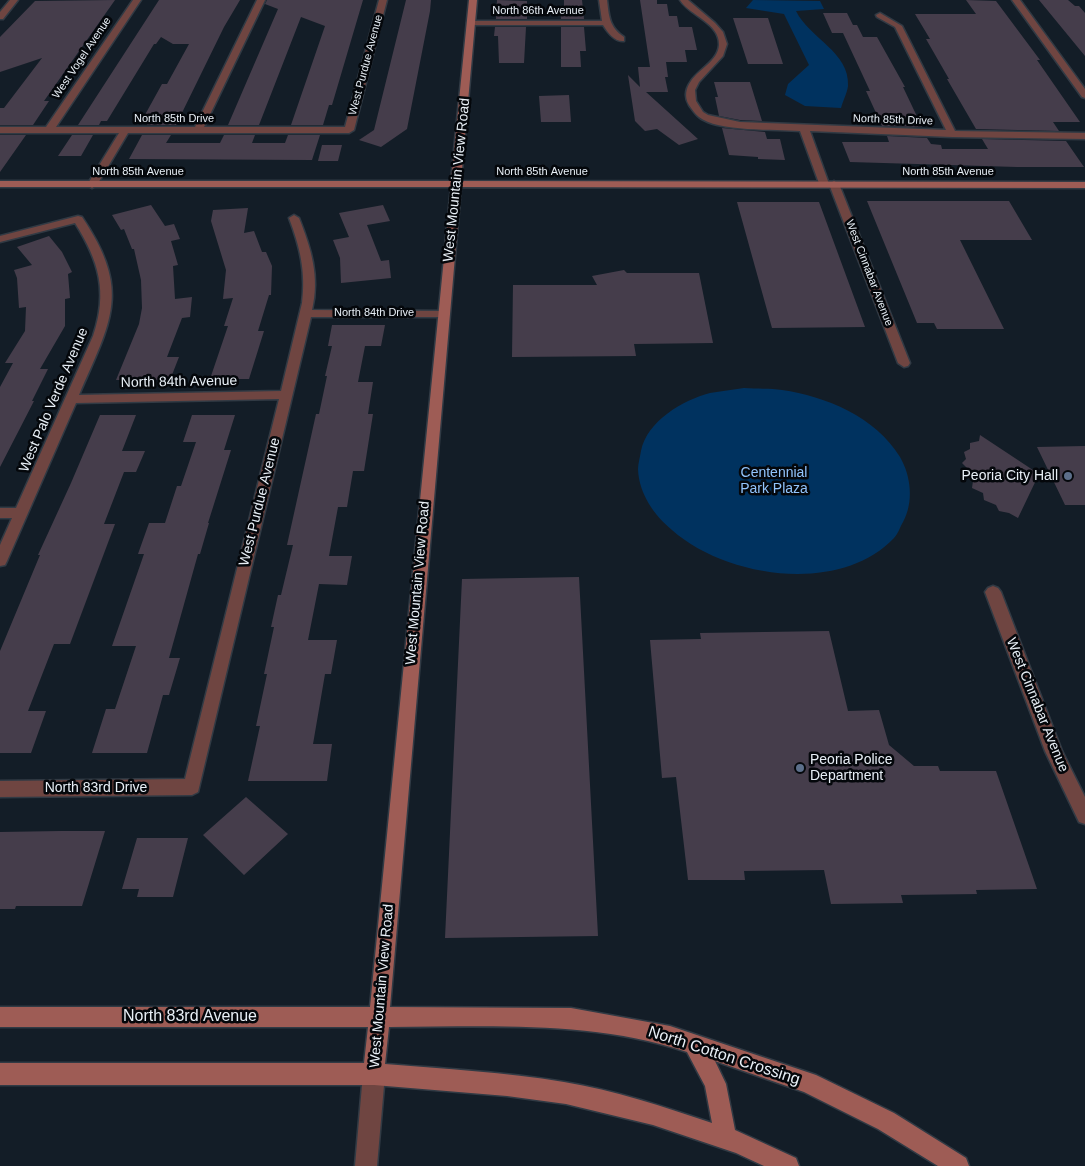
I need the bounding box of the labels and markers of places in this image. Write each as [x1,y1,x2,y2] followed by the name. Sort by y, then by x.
[962,468,1058,484] place label: Peoria City Hall
[1062,470,1074,482] marker: Peoria City Hall
[810,752,892,784] place label: Peoria Police Department
[794,762,806,774] marker: Peoria Police Department

